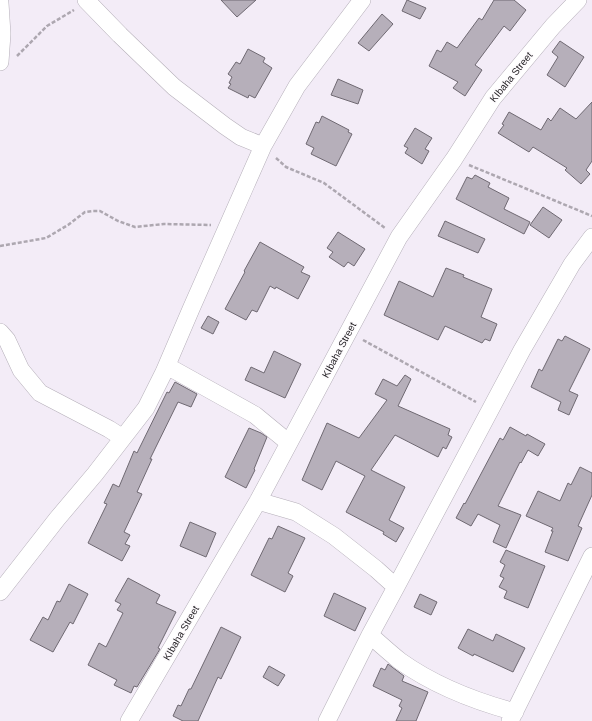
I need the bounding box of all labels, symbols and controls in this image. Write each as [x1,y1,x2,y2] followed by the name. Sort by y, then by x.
[487,50,535,104] street label: KIbaha Street
[320,320,358,380] street label: KIbaha Street
[161,604,201,662] street label: KIbaha Street

